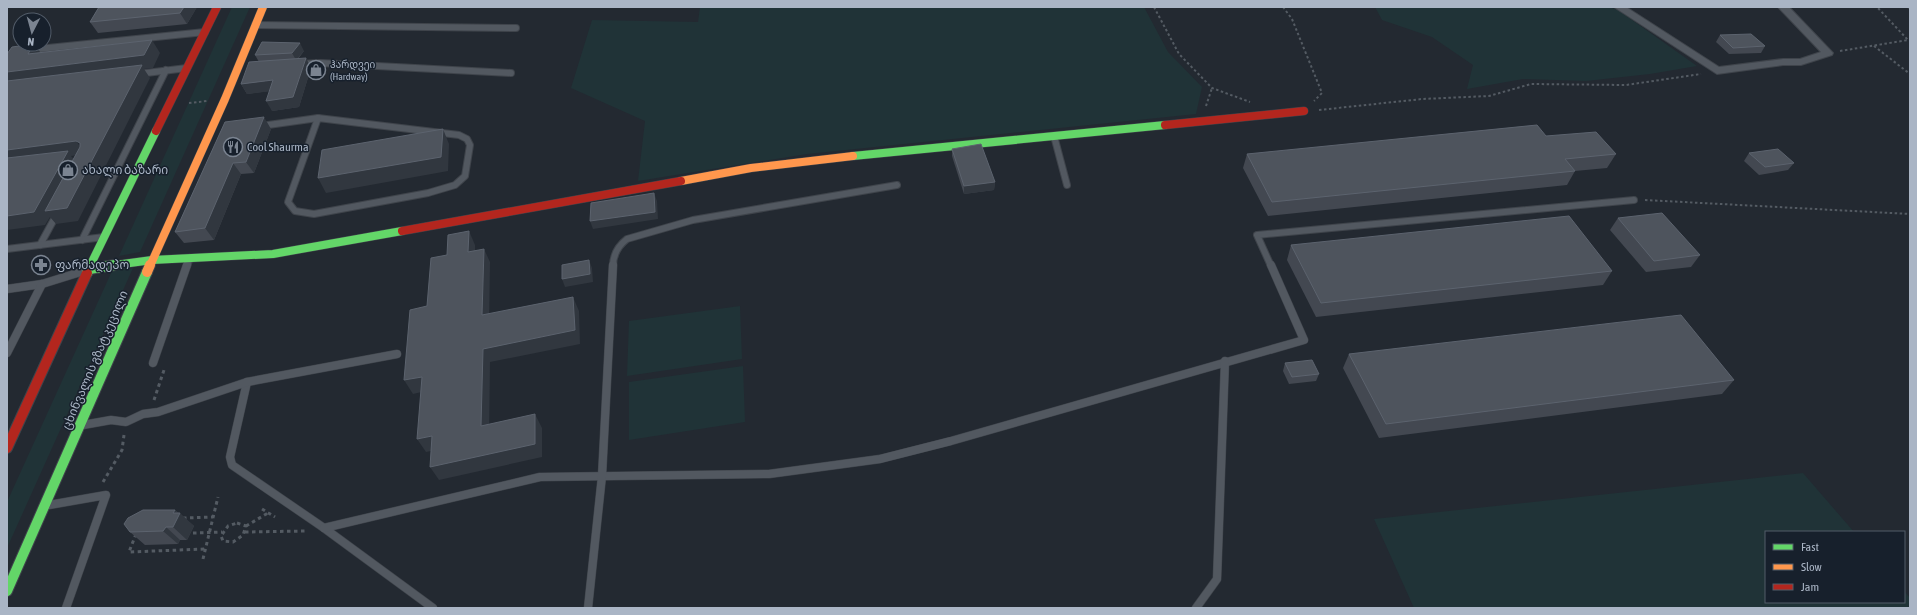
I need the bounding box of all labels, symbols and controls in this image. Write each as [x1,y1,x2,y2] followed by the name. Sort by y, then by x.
[12,12,52,52] north arrow
[27,36,35,48] text: N
[305,59,327,81] shop icon: ჰარდვეი (Hardway)
[330,59,376,82] place label: ჰარდვეი (Hardway)
[222,136,244,158] restaurant icon: Cool Shaurma
[247,140,309,154] place label: Cool Shaurma
[57,159,79,181] shop icon: ახალი ბაზარი
[82,163,168,178] place label: ახალი ბაზარი
[30,254,52,276] pharmacy icon: ფარმადეპო
[55,258,129,273] place label: ფარმადეპო
[59,288,132,432] street label: ცხინვალის გზატკეცილი
[1765,531,1905,603] legend
[1801,540,1819,554] text: Fast
[1801,560,1822,574] text: Slow
[1801,580,1819,594] text: Jam

